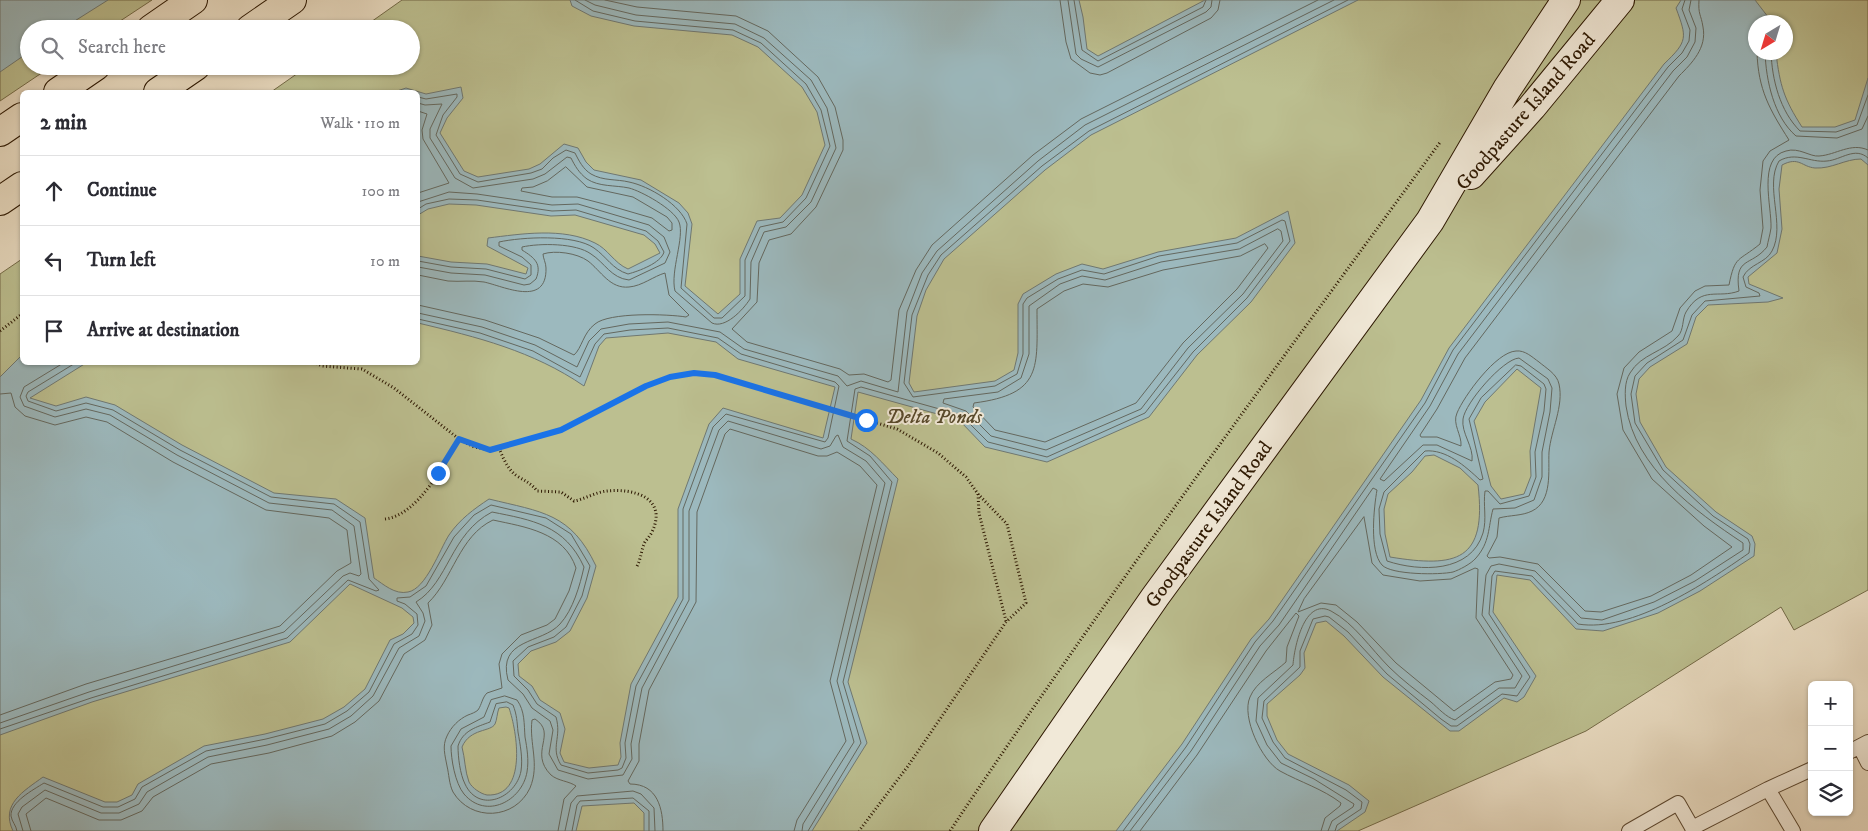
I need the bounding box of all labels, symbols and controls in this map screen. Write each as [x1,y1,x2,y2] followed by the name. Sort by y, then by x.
[1748,15,1793,60] north arrow
[20,20,420,75] search box
[1451,28,1601,196] street label: Goodpasture Island Road
[38,34,66,62] icon: search
[78,36,166,59] text: Search here
[40,110,87,136] text: 2 min
[320,113,400,133] text: Walk · 110 m
[40,177,68,205] icon: ahead
[87,179,157,202] text: Continue
[362,181,400,201] text: 100 m
[40,247,68,275] icon: left
[87,249,156,272] text: Turn left
[370,251,400,271] text: 10 m
[40,317,68,345] icon: arrive
[87,319,239,342] text: Arrive at destination
[886,405,983,430] park label: Delta Ponds
[855,409,878,432] route start
[1140,437,1278,613] street label: Goodpasture Island Road
[427,462,450,485] route end
[1808,681,1853,816] map controls
[1808,681,1853,726] button: +
[1808,726,1853,771] button: −
[1808,771,1853,816] button: layers

